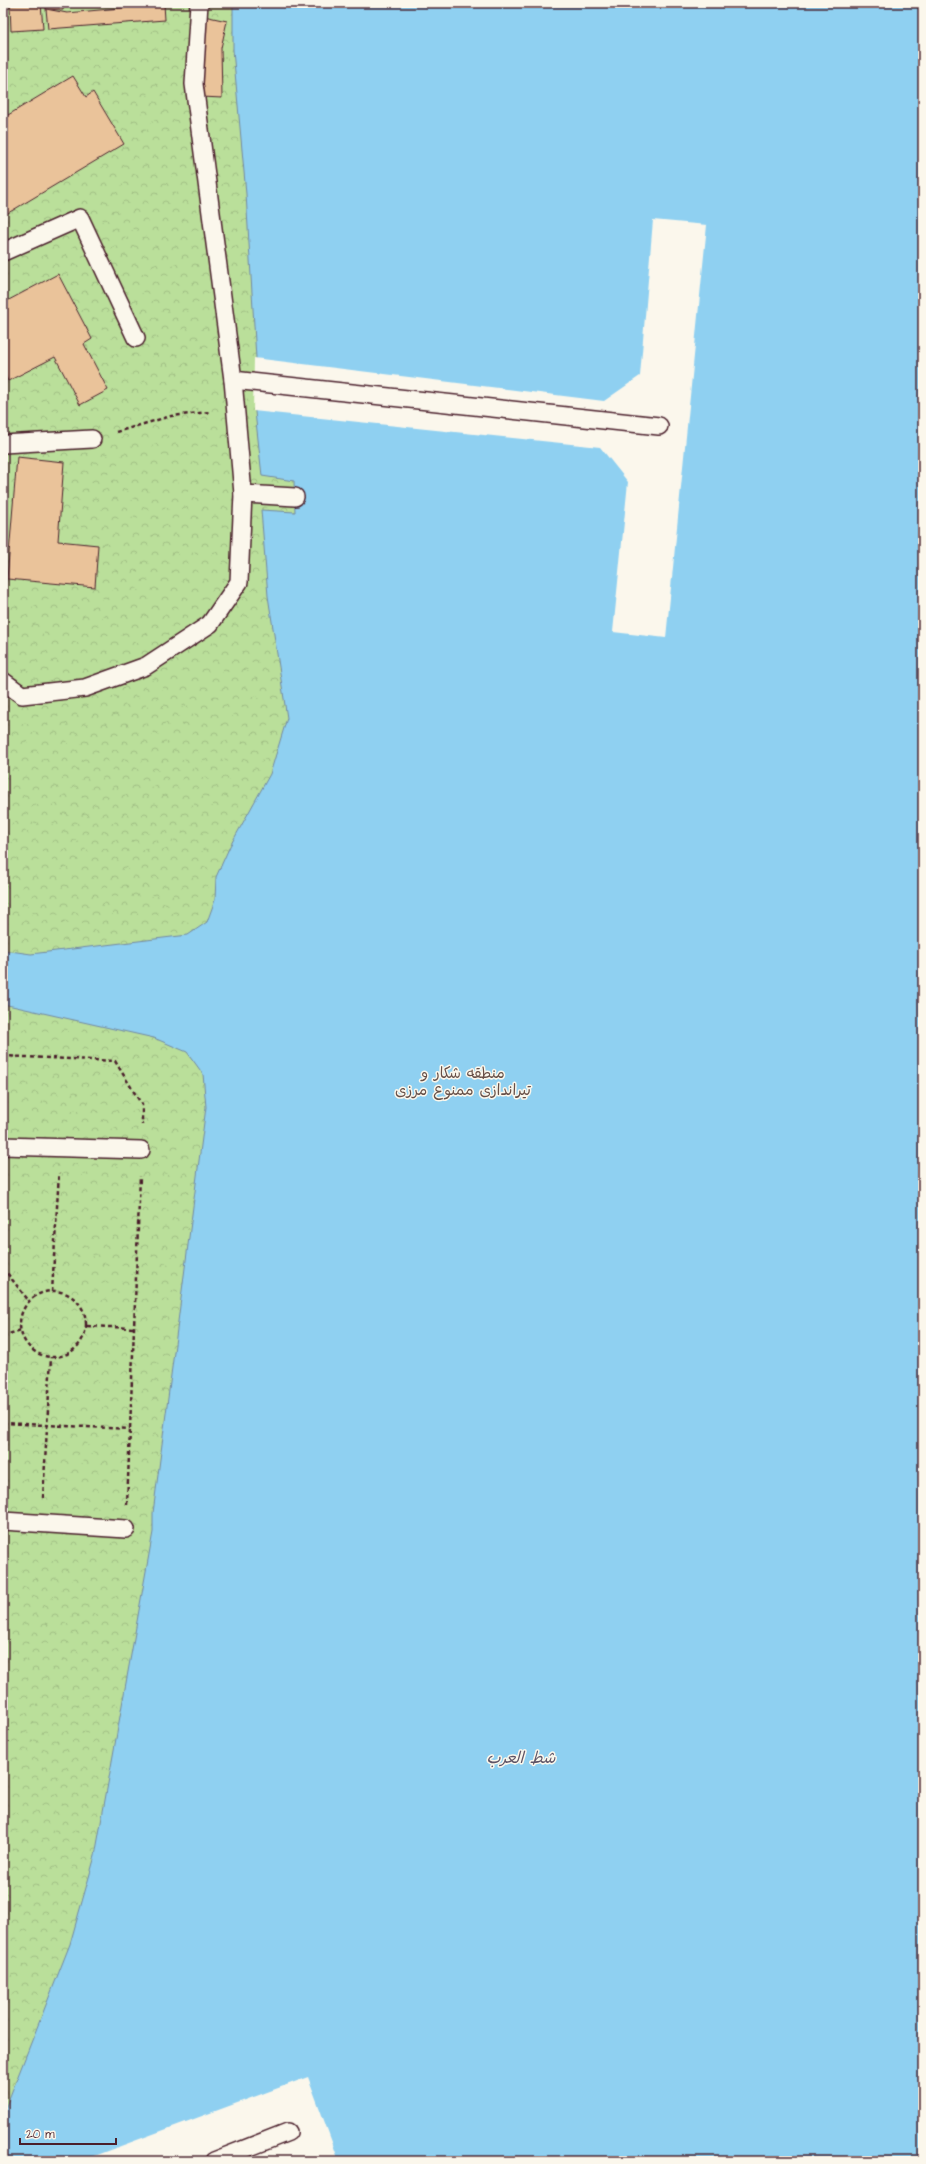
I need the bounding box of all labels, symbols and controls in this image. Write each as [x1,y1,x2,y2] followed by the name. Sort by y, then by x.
[395,1063,532,1101] park label: منطقه شکار و تیراندازی ممنوع مرزی
[487,1747,556,1769] water label: شط العرب
[20,2120,116,2146] scale bar
[26,2126,55,2143] text: 20 m

